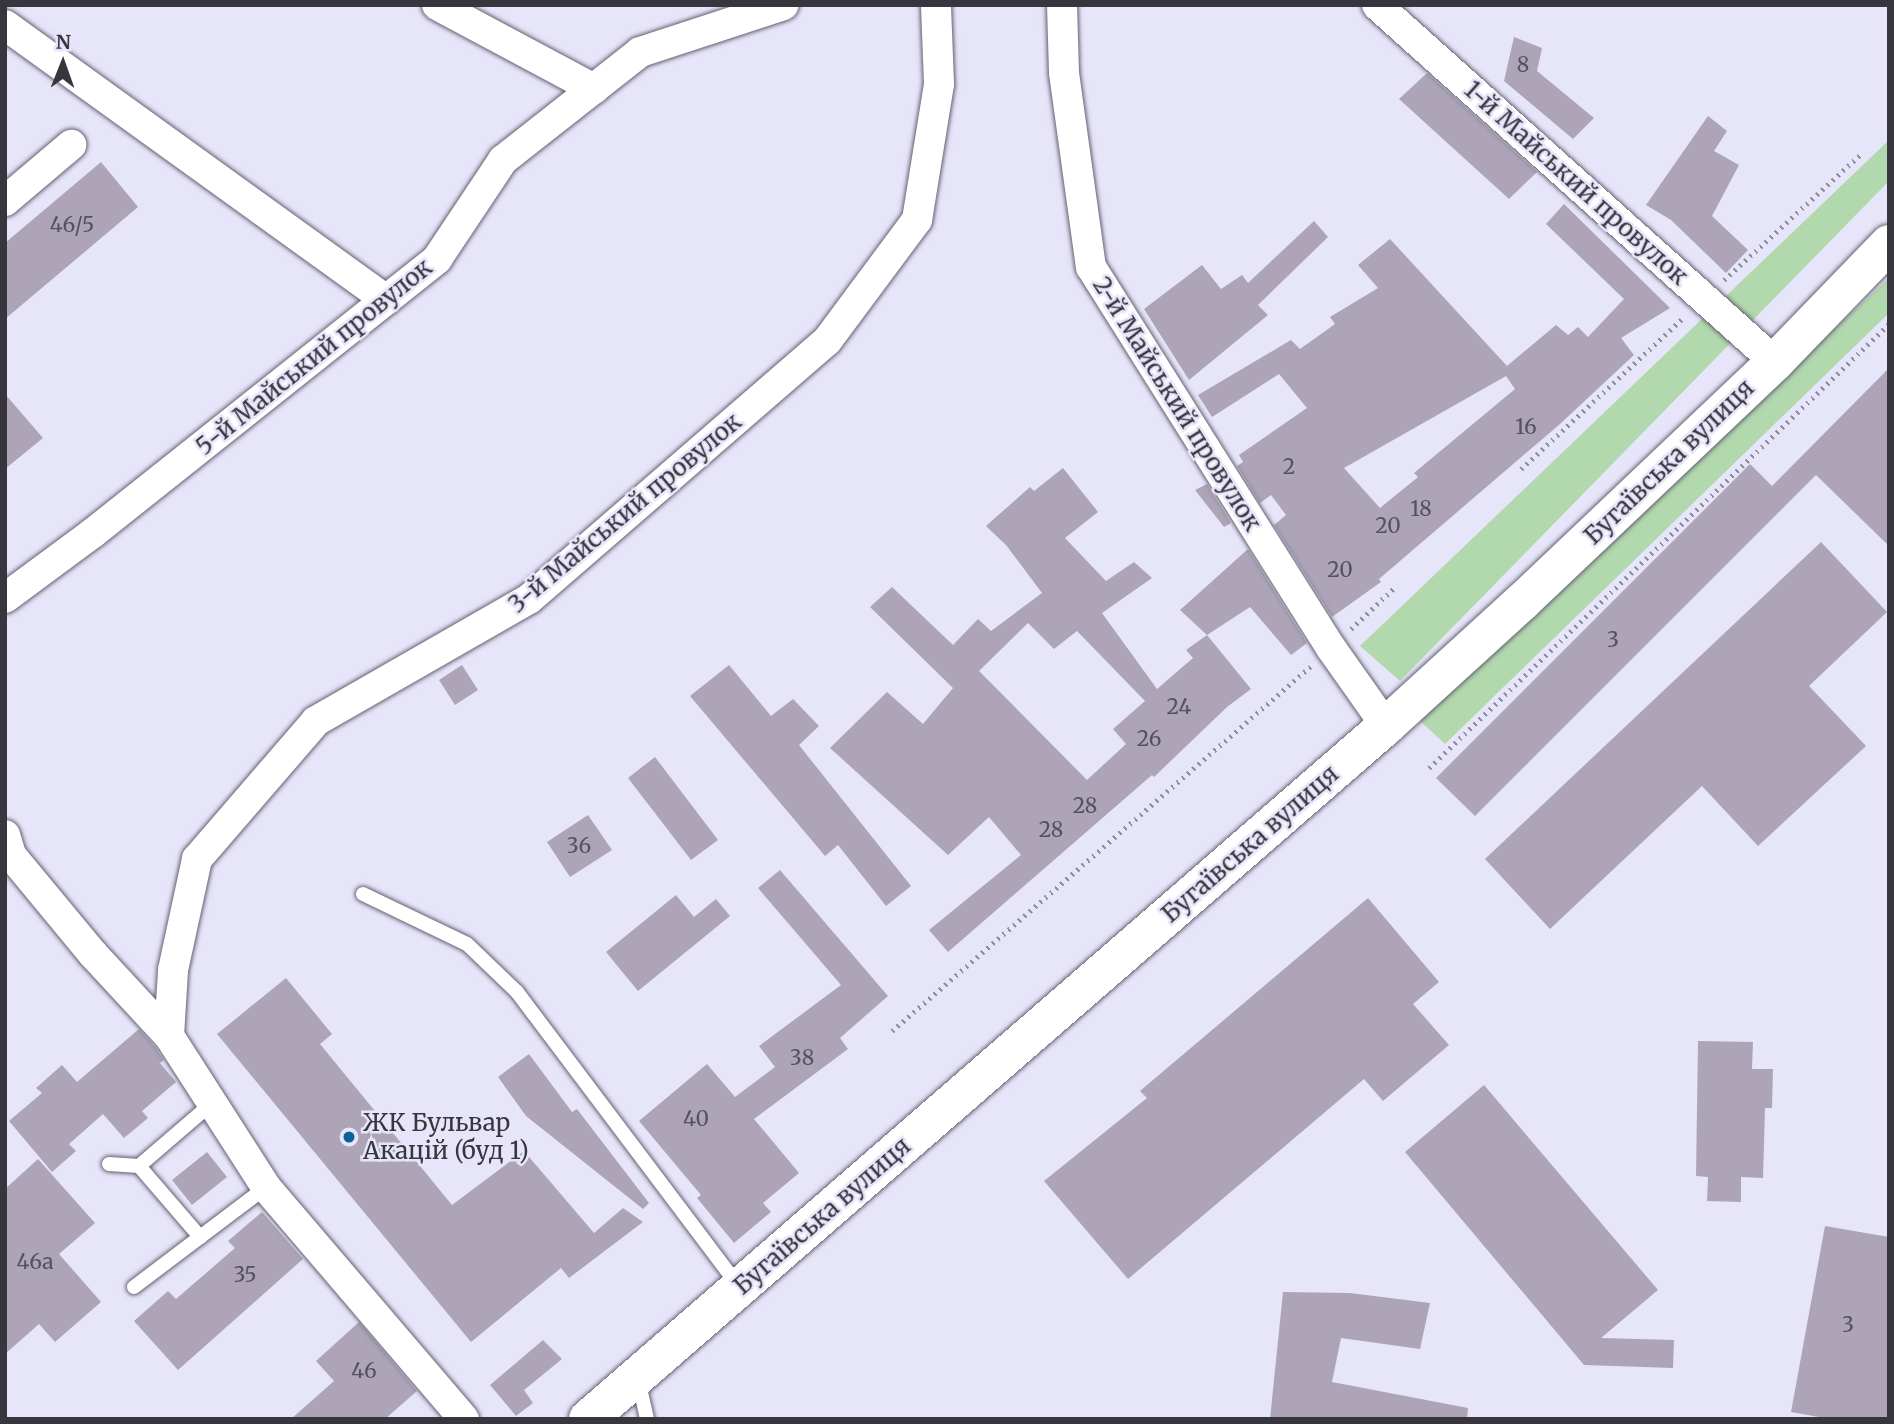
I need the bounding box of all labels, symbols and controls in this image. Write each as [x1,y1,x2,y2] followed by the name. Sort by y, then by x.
[28,28,98,98] north arrow
[56,30,71,54] text: N
[1517,52,1529,78] house number: 8
[1458,75,1694,291] street label: 1-й Майський провулок
[50,212,94,238] house number: 46/5
[190,253,438,461] street label: 5-й Майський провулок
[1087,272,1267,536] street label: 2-й Майський провулок
[1578,374,1760,550] street label: Бугаївська вулиця
[503,407,747,619] street label: 3-й Майський провулок
[1515,414,1537,440] house number: 16
[1283,454,1295,480] house number: 2
[1410,496,1432,522] house number: 18
[1375,513,1401,539] house number: 20
[1327,557,1353,583] house number: 20
[1607,627,1619,653] house number: 3
[1167,694,1191,720] house number: 24
[1137,726,1161,752] house number: 26
[1156,759,1344,929] street label: Бугаївська вулиця
[1073,793,1097,819] house number: 28
[1039,817,1063,843] house number: 28
[567,833,591,859] house number: 36
[790,1045,814,1071] house number: 38
[683,1106,709,1132] house number: 40
[363,1109,529,1165] place label: ЖК Бульвар Акацій (буд 1)
[341,1129,357,1145] marker: ЖК Бульвар Акацій (буд 1)
[728,1131,916,1301] street label: Бугаївська вулиця
[16,1249,54,1275] house number: 46а
[233,1262,257,1288] house number: 35
[1842,1312,1854,1338] house number: 3
[351,1358,377,1384] house number: 46

